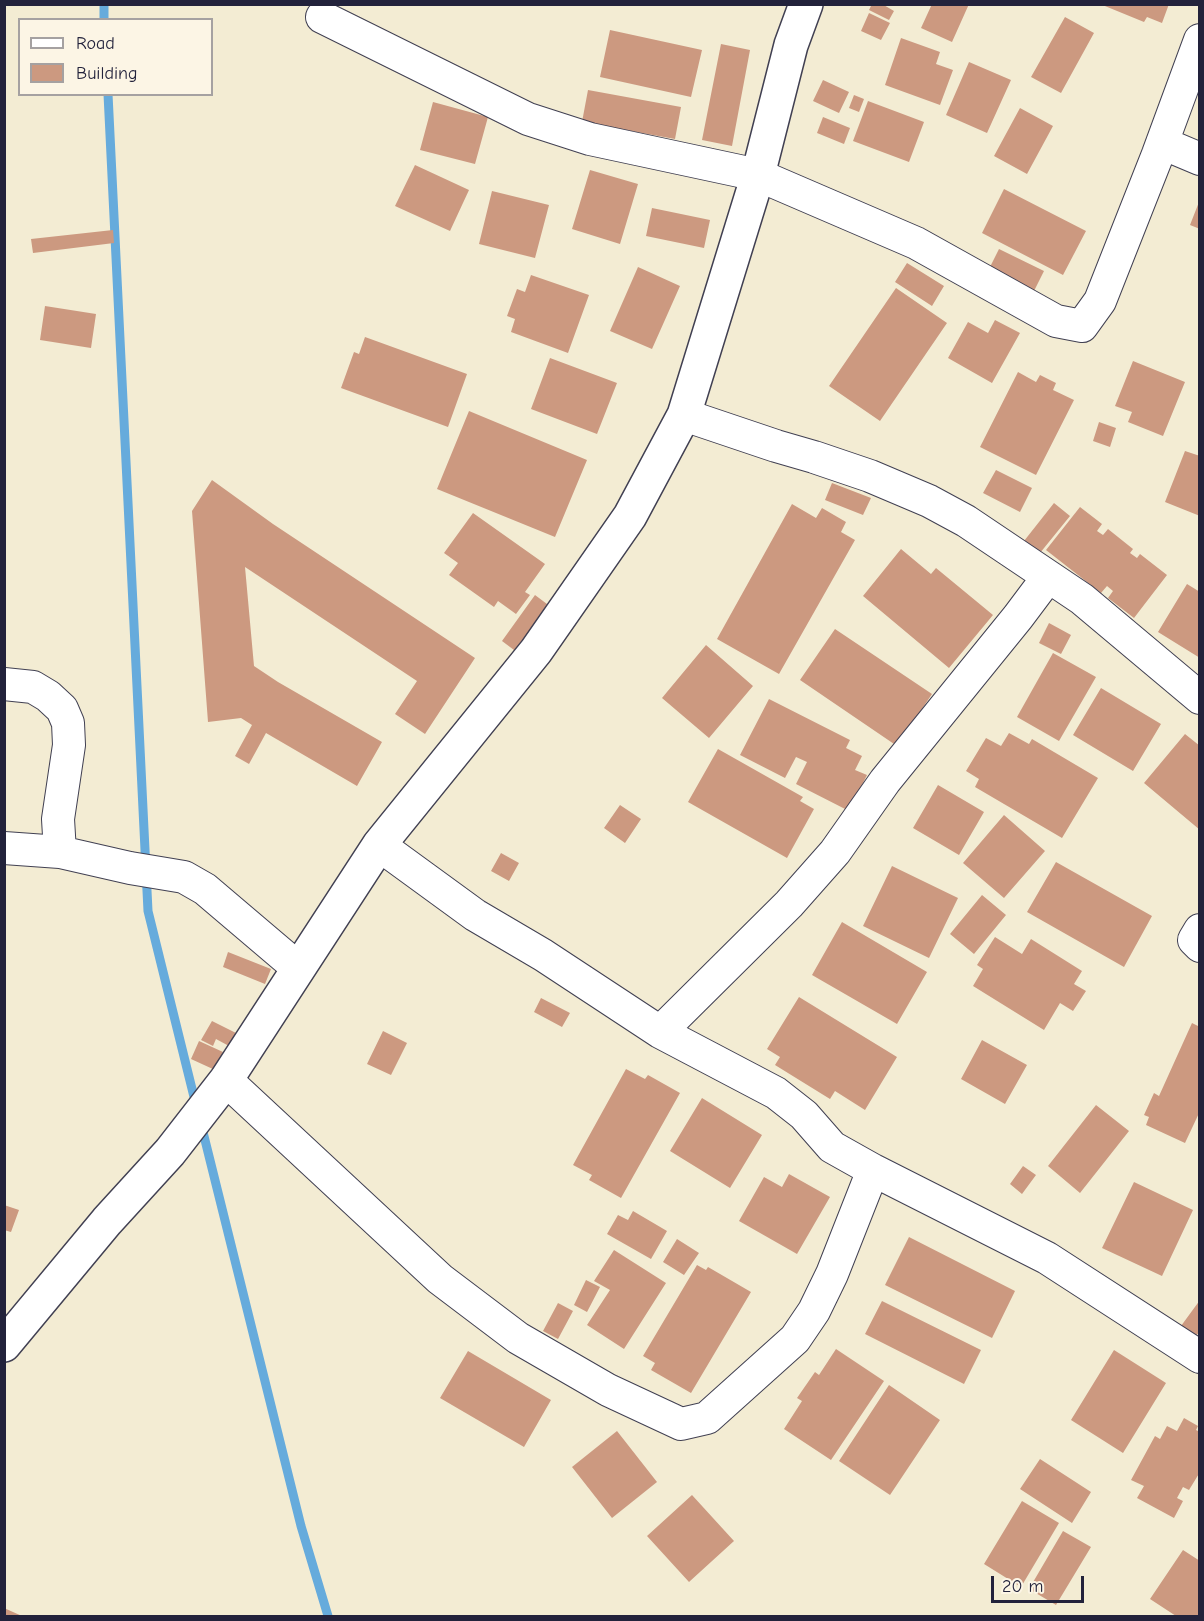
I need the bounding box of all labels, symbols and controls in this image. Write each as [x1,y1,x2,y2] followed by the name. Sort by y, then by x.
[18,18,213,96] legend
[76,33,115,54] text: Road
[76,63,138,84] text: Building
[994,1564,1087,1602] scale bar
[1002,1576,1043,1597] text: 20 m

